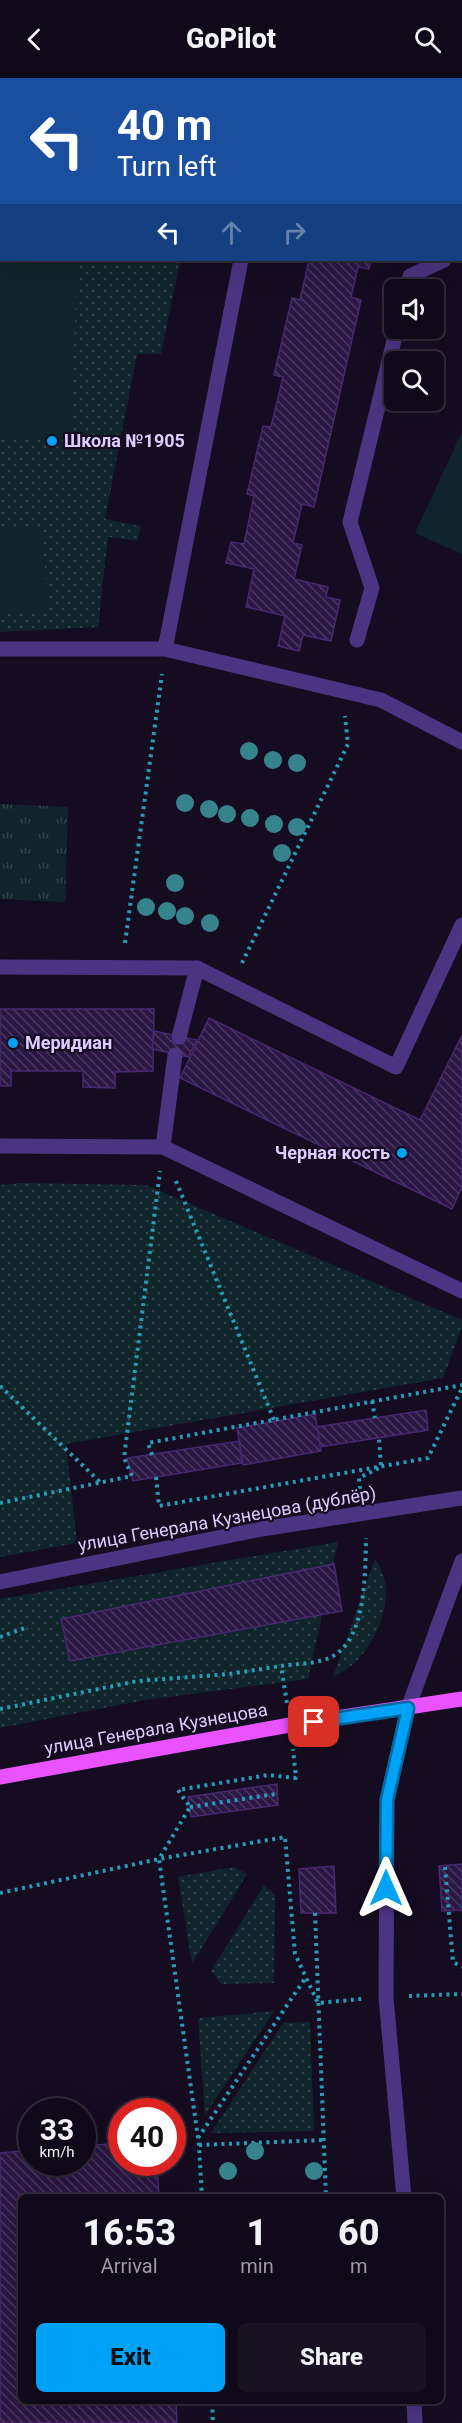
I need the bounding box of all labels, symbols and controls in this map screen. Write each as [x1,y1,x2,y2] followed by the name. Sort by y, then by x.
[18,23,51,56] icon: back
[186,23,276,55] text: GoPilot
[411,23,444,56] icon: search
[117,101,212,150] text: 40 m
[18,102,96,180] icon: left
[117,151,217,183] text: Turn left
[152,216,185,249] icon: left
[215,216,248,249] icon: ahead
[278,216,311,249] icon: right
[384,279,444,411] map controls
[384,279,444,339] button: sound
[384,351,444,411] button: search
[64,430,185,451] place label: Школа №1905
[45,434,59,448] marker: Школа №1905
[25,1032,112,1053] place label: Меридиан
[6,1036,20,1050] marker: Меридиан
[275,1142,390,1163] place label: Черная кость
[395,1146,409,1160] marker: Черная кость
[76,1482,378,1556] street label: улица Генерала Кузнецова (дублёр)
[288,1696,339,1747] pin
[43,1699,269,1758] street label: улица Генерала Кузнецова
[297,1705,330,1738] icon: arrive
[354,1856,418,1920] position arrow
[108,2098,186,2176] speed limit sign: 40
[40,2112,74,2147] text: 33
[39,2143,75,2161] text: km/h
[82,2212,176,2254] text: 16:53
[247,2212,267,2254] text: 1
[338,2212,380,2254] text: 60
[101,2254,158,2278] text: Arrival
[240,2254,274,2278] text: min
[350,2254,368,2278] text: m
[36,2323,225,2392] button: Exit
[237,2323,426,2392] button: Share

